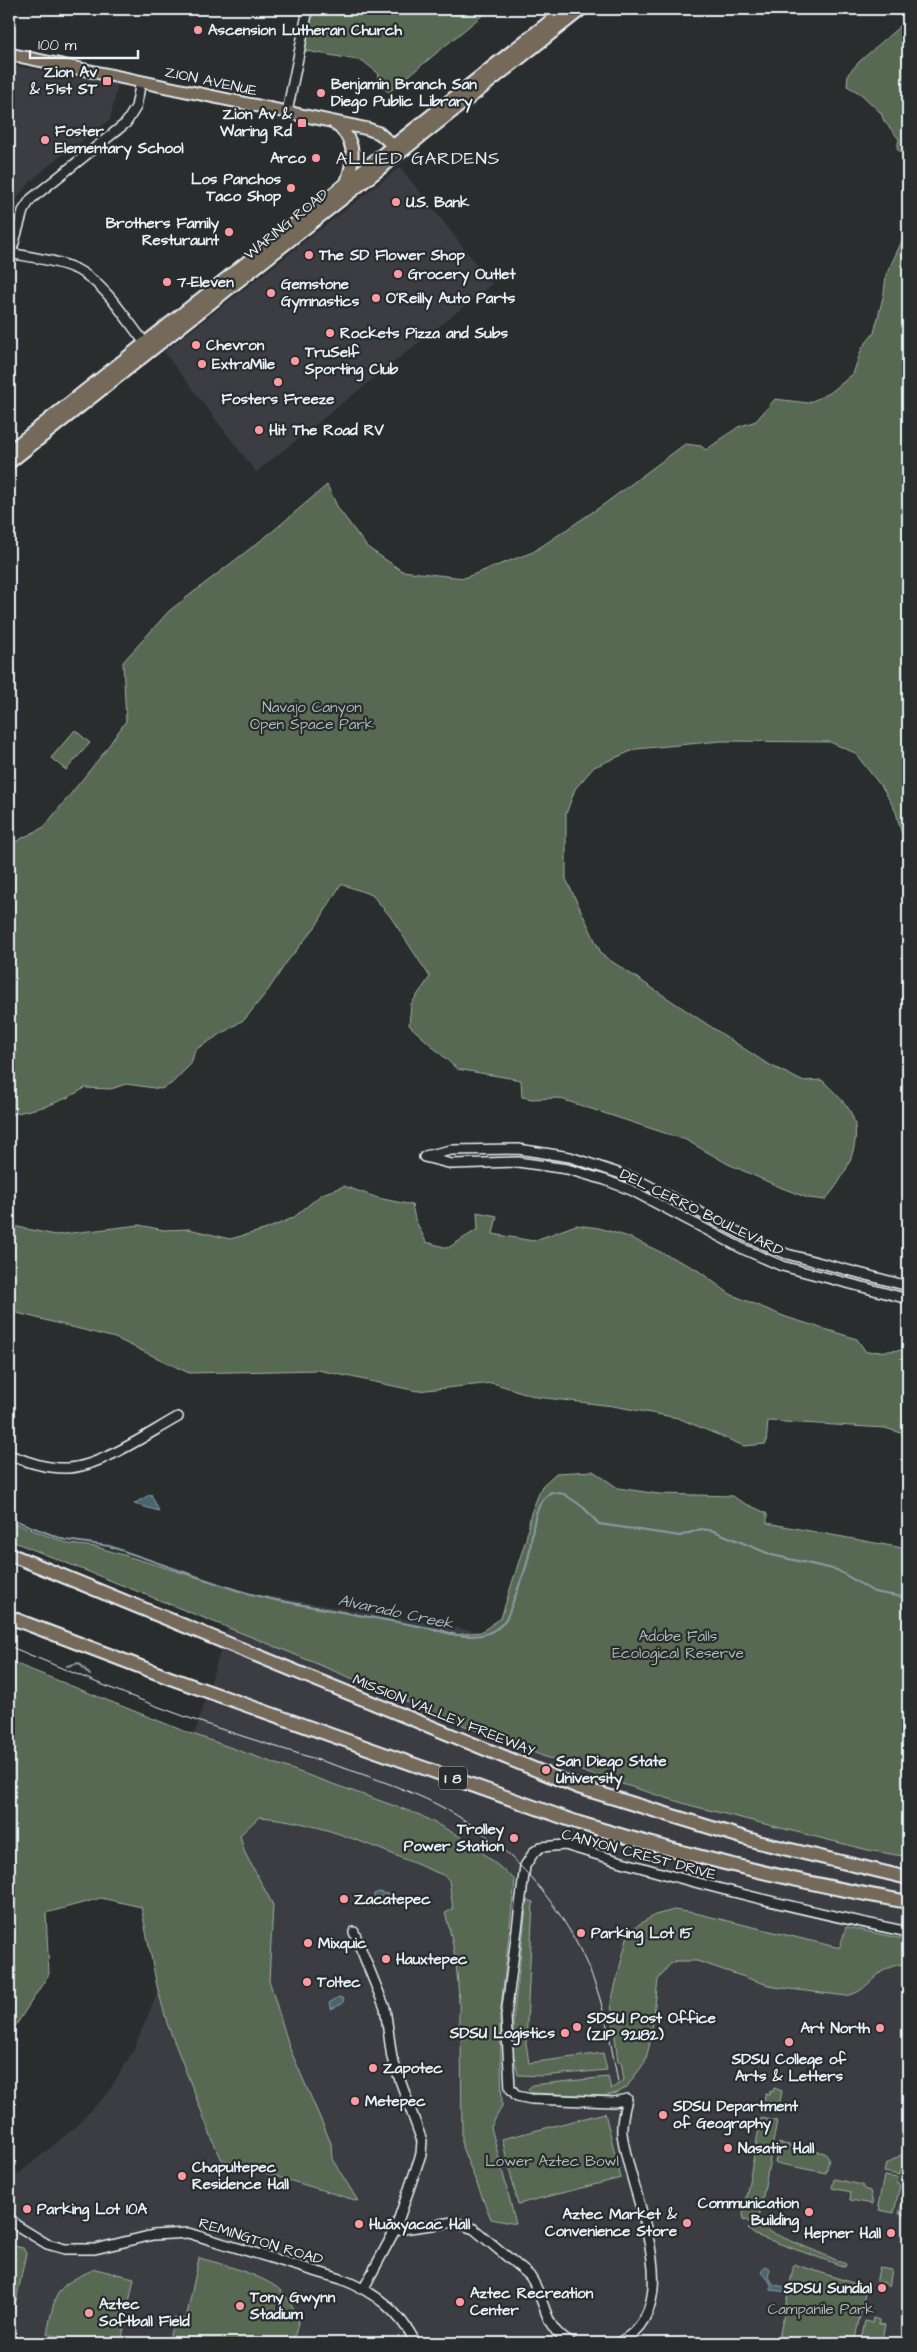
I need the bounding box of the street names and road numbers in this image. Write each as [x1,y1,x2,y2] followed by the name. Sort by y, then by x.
[163,61,259,102] street label: ZION AVENUE
[240,184,333,265] street label: WARING ROAD
[616,1164,787,1261] street label: DEL CERRO BOULEVARD
[350,1669,538,1762] street label: MISSION VALLEY FREEWAY
[439,1766,467,1790] road number: I 8
[559,1824,719,1885] street label: CANYON CREST DRIVE
[196,2213,326,2270] street label: REMINGTON ROAD

